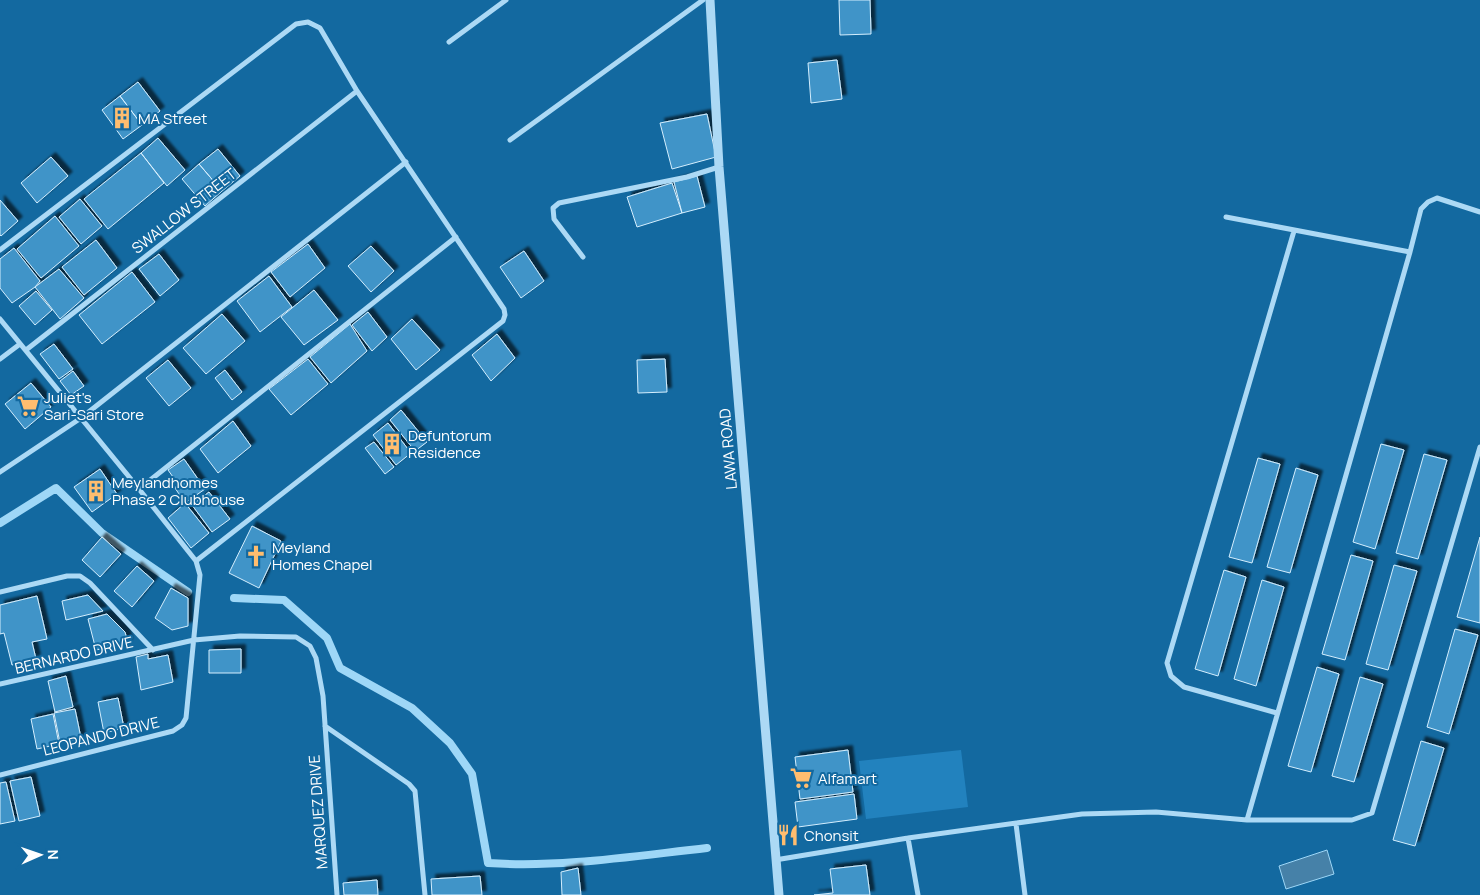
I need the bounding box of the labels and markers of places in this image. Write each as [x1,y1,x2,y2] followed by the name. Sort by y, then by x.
[109,105,135,131] building icon: MA Street
[138,108,207,129] place label: MA Street
[44,387,144,425] place label: Juliet's Sari-Sari Store
[15,393,41,419] supermarket icon: Juliet's Sari-Sari Store
[408,425,492,463] place label: Defuntorum Residence
[379,431,405,457] building icon: Defuntorum Residence
[112,472,245,510] place label: Meylandhomes Phase 2 Clubhouse
[83,478,109,504] building icon: Meylandhomes Phase 2 Clubhouse
[272,537,373,575] place label: Meyland Homes Chapel
[243,543,269,569] church icon: Meyland Homes Chapel
[788,765,814,791] supermarket icon: Alfamart
[818,768,877,789] place label: Alfamart
[775,822,801,848] restaurant icon: Chonsit
[804,825,859,846] place label: Chonsit

